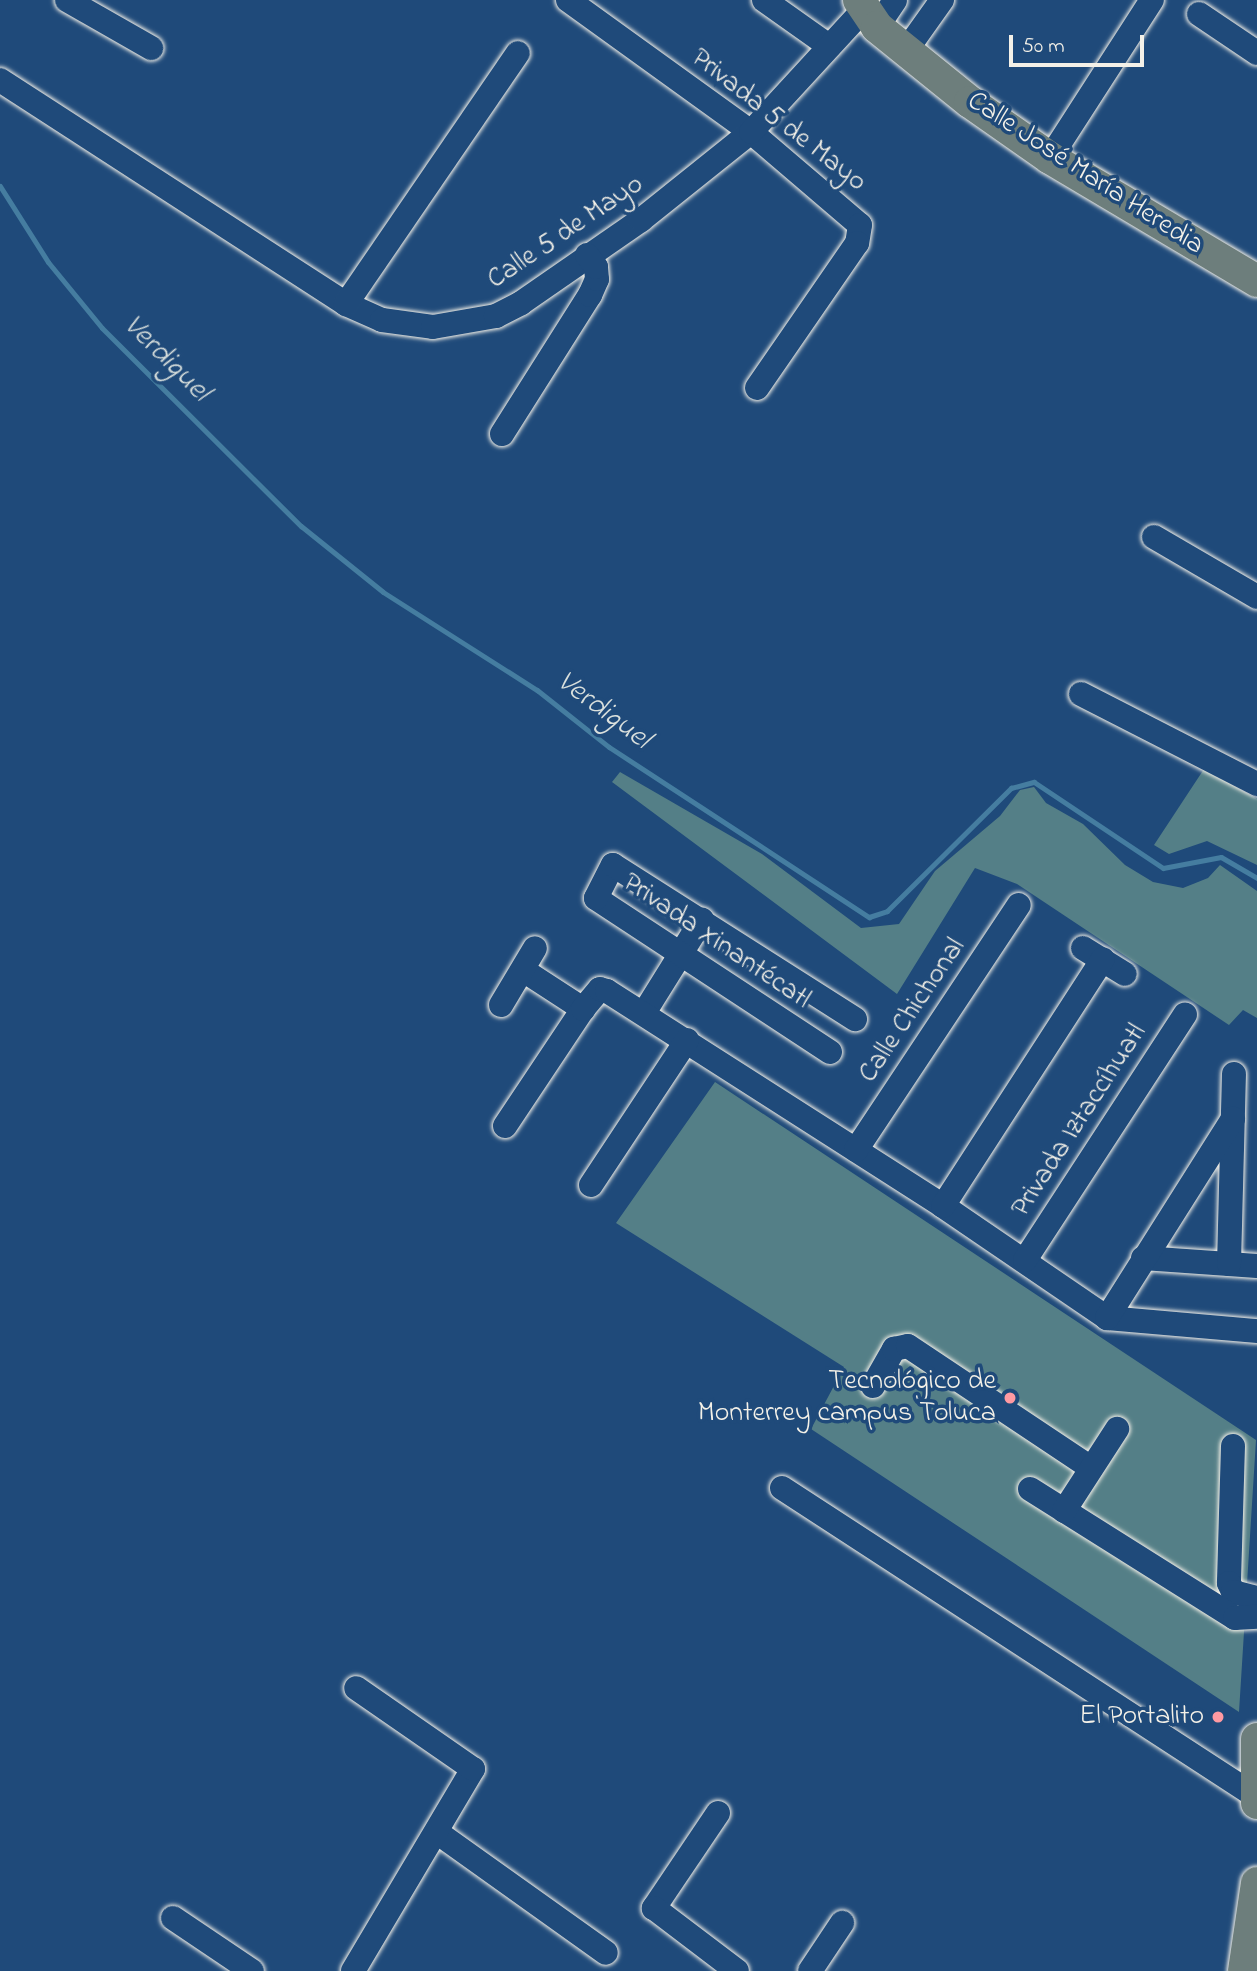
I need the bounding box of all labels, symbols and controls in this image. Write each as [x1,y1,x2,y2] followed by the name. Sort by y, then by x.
[1012,21,1147,65] scale bar
[1022,32,1065,62] text: 50 m
[684,42,872,200] street label: Privada 5 de Mayo
[960,85,1210,263] street label: Calle José María Heredia
[482,169,650,297] street label: Calle 5 de Mayo
[115,308,217,410] water label: Verdiguel
[549,664,657,758] water label: Verdiguel
[616,867,816,1017] street label: Privada Xinantécatl
[852,932,974,1090] street label: Calle Chichonal
[1005,1018,1155,1224] street label: Privada Iztaccíhuatl
[698,1365,996,1431] place label: Tecnológico de Monterrey campus Toluca
[1002,1390,1018,1406] marker: Tecnológico de Monterrey campus Toluca
[1079,1700,1204,1734] place label: El Portalito
[1210,1709,1226,1725] marker: El Portalito

